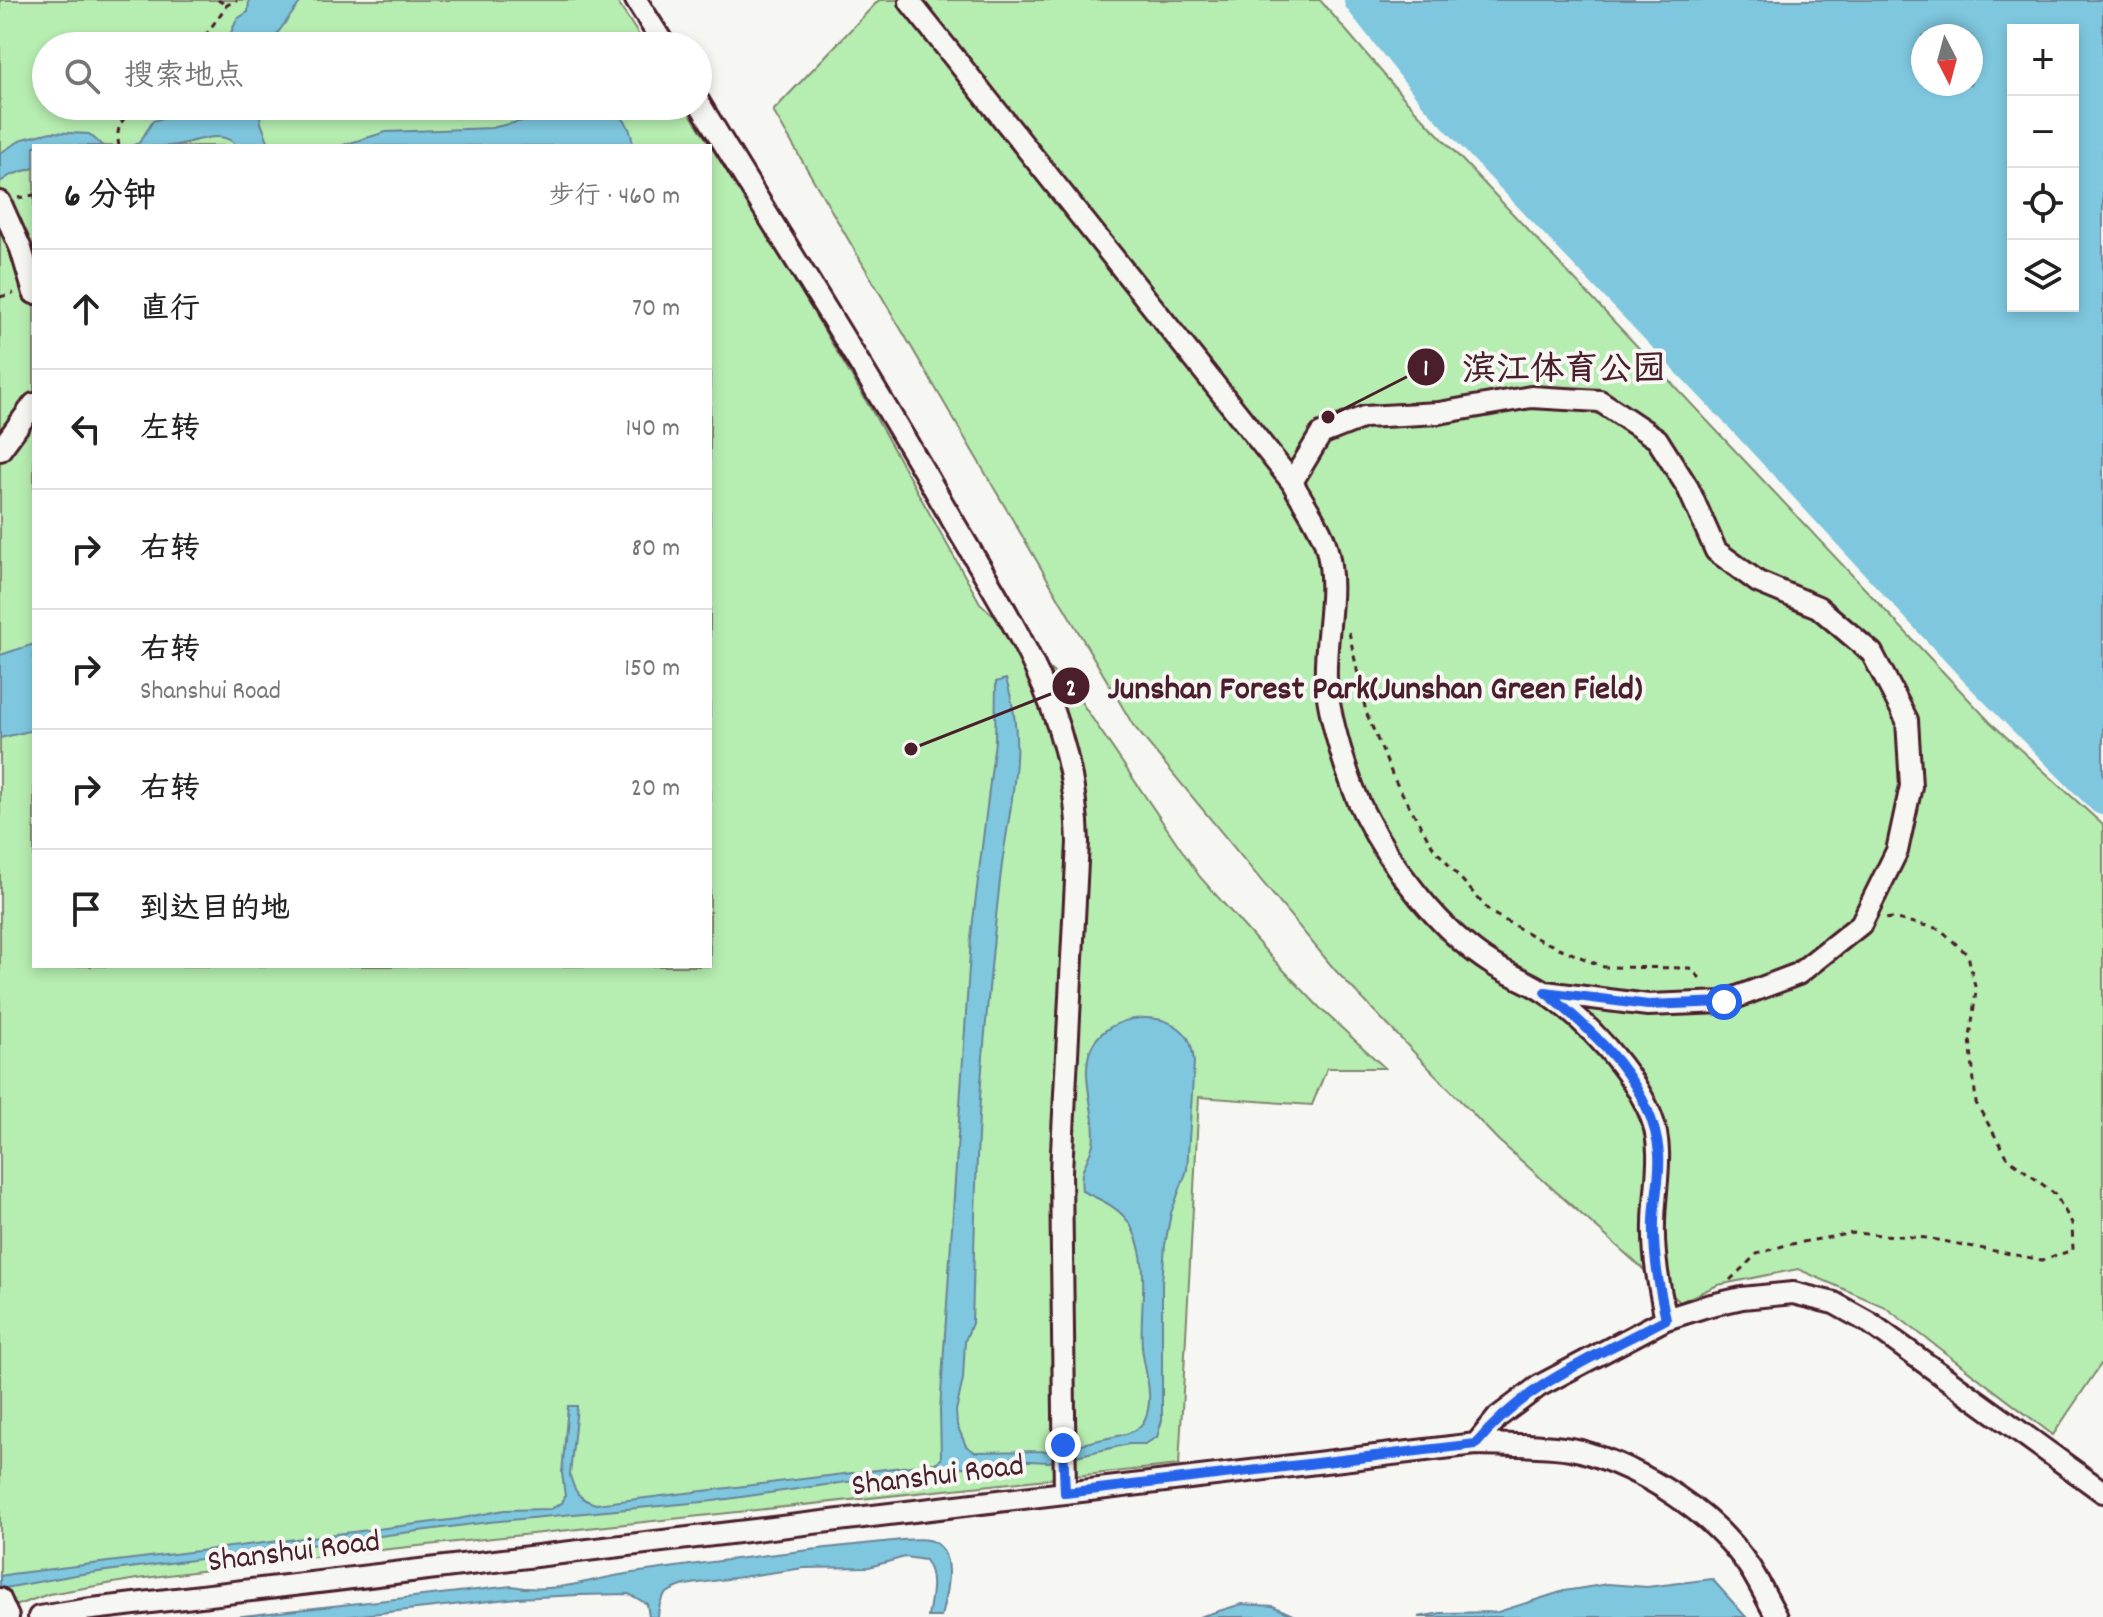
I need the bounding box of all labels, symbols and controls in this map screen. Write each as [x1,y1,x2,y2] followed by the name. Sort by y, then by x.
[1911,24,1983,96] north arrow
[2007,24,2079,312] map controls
[2007,24,2079,96] button: +
[32,32,712,120] search box
[60,54,104,98] icon: search
[124,57,244,100] text: 搜索地点
[2007,96,2079,168] button: −
[2007,168,2079,240] button: locate
[64,174,156,223] text: 6 分钟
[549,179,680,216] text: 步行 · 460 m
[2007,240,2079,312] button: layers
[64,287,108,331] icon: ahead
[140,290,200,333] text: 直行
[632,291,680,328] text: 70 m
[1406,338,1682,396] callout: 滨江体育公园
[1462,348,1666,397] text: 滨江体育公园
[1423,353,1429,387] text: 1
[64,407,108,451] icon: left
[140,410,200,453] text: 左转
[626,411,680,448] text: 140 m
[64,527,108,571] icon: right
[140,530,200,573] text: 右转
[632,531,680,568] text: 80 m
[140,631,200,674] text: 右转
[64,647,108,691] icon: right
[624,651,680,688] text: 150 m
[1051,657,1658,715] callout: Junshan Forest Park(Junshan Green Field)
[1107,667,1643,716] text: Junshan Forest Park(Junshan Green Field)
[1066,673,1076,707] text: 2
[140,674,281,711] text: Shanshui Road
[64,767,108,811] icon: right
[140,770,200,813] text: 右转
[631,771,680,808] text: 20 m
[64,887,108,931] icon: arrive
[140,890,290,933] text: 到达目的地
[1706,984,1742,1020] route start
[1045,1427,1081,1463] route end
[849,1445,1027,1511] street label: Shanshui Road
[205,1521,383,1587] street label: Shanshui Road

